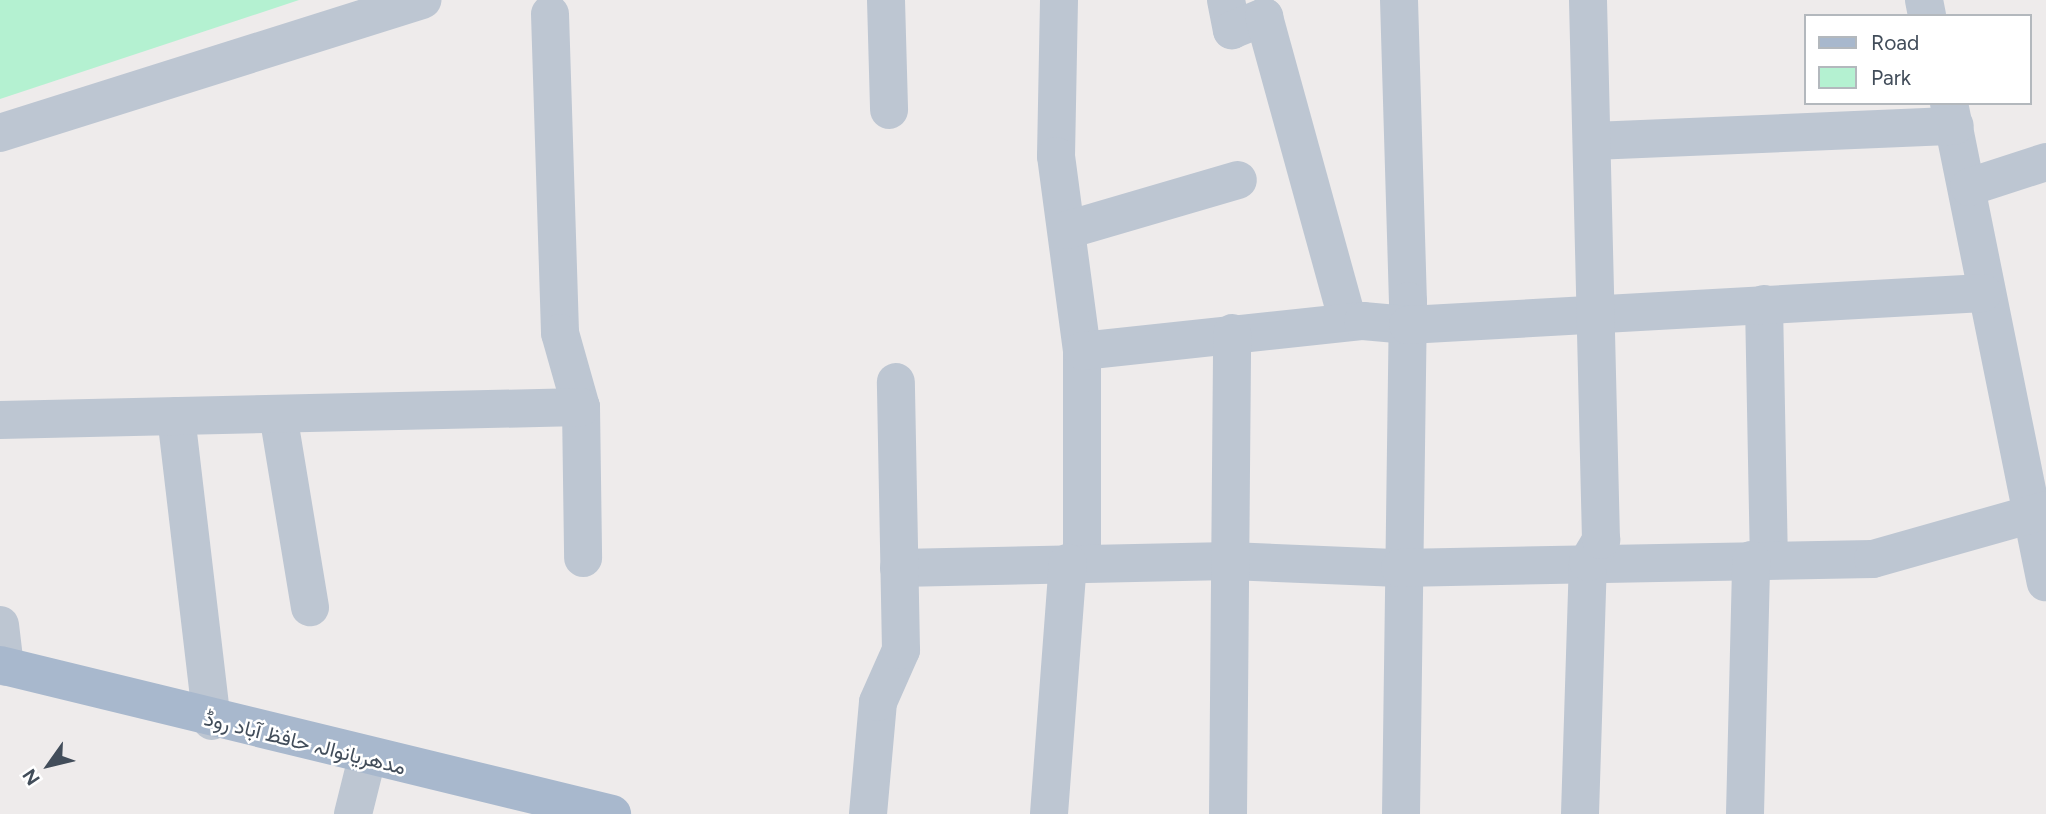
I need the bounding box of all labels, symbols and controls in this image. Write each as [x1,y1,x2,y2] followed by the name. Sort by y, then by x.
[1804,14,2032,105] legend
[1871,30,1919,55] text: Road
[1871,65,1911,90] text: Park
[202,706,408,780] street label: مدھریانوالہ حافظ آباد روڈ
[14,730,84,800] north arrow
[18,765,45,790] text: N

